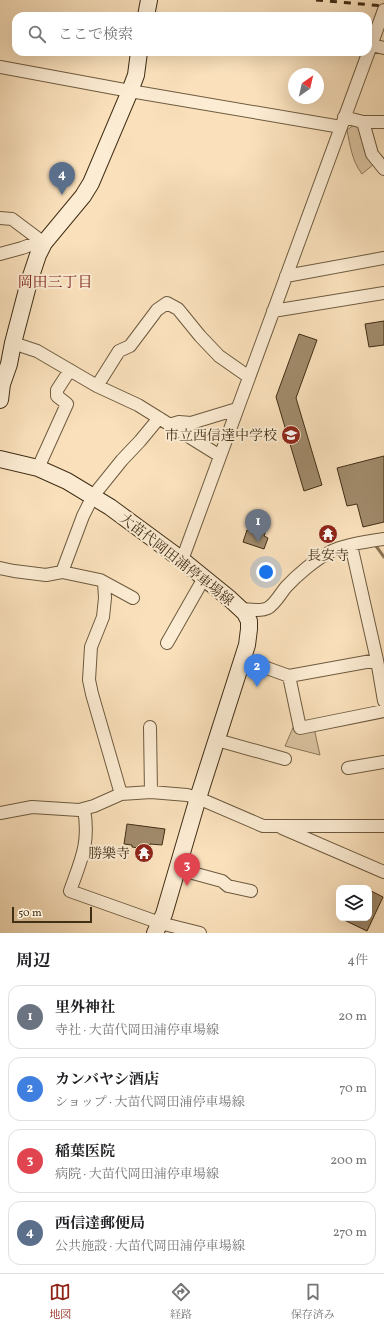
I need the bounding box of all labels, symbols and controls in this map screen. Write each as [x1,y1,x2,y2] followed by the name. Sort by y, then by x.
[12,12,372,56] search box
[26,23,48,45] icon: search
[58,25,133,46] text: ここで検索
[288,68,324,104] north arrow
[49,162,75,195] pin: 4
[17,273,93,294] district label: 岡田三丁目
[280,424,302,446] school or university icon: 市立西信達中学校
[165,427,277,446] place label: 市立西信達中学校
[245,509,271,542] pin: 1
[115,510,237,611] street label: 大苗代岡田浦停車場線
[317,523,339,545] temple icon: 長安寺
[307,547,349,566] place label: 長安寺
[256,562,276,582] your location
[244,654,270,687] pin: 2
[133,842,155,864] temple icon: 勝樂寺
[88,845,130,864] place label: 勝樂寺
[174,853,200,886] pin: 3
[336,885,372,921] map controls
[336,885,372,921] button: layers
[12,905,92,924] scale bar
[18,906,42,921] text: 50 m
[16,950,50,973] text: 周辺
[347,952,368,970] text: 4件
[55,998,115,1019] text: 里外神社
[27,1008,33,1026] text: 1
[338,1008,367,1026] text: 20 m
[55,1022,219,1040] text: 寺社 · 大苗代岡田浦停車場線
[55,1070,159,1091] text: カンバヤシ酒店
[27,1080,33,1098] text: 2
[339,1080,367,1098] text: 70 m
[55,1094,245,1112] text: ショップ · 大苗代岡田浦停車場線
[55,1142,115,1163] text: 稲葉医院
[27,1152,33,1170] text: 3
[330,1152,367,1170] text: 200 m
[55,1166,219,1184] text: 病院 · 大苗代岡田浦停車場線
[55,1214,145,1235] text: 西信達郵便局
[26,1224,34,1242] text: 4
[333,1224,367,1242] text: 270 m
[55,1238,245,1256] text: 公共施設 · 大苗代岡田浦停車場線
[49,1281,71,1323] tab: 地図
[170,1281,192,1323] tab: 経路
[291,1281,335,1323] tab: 保存済み

